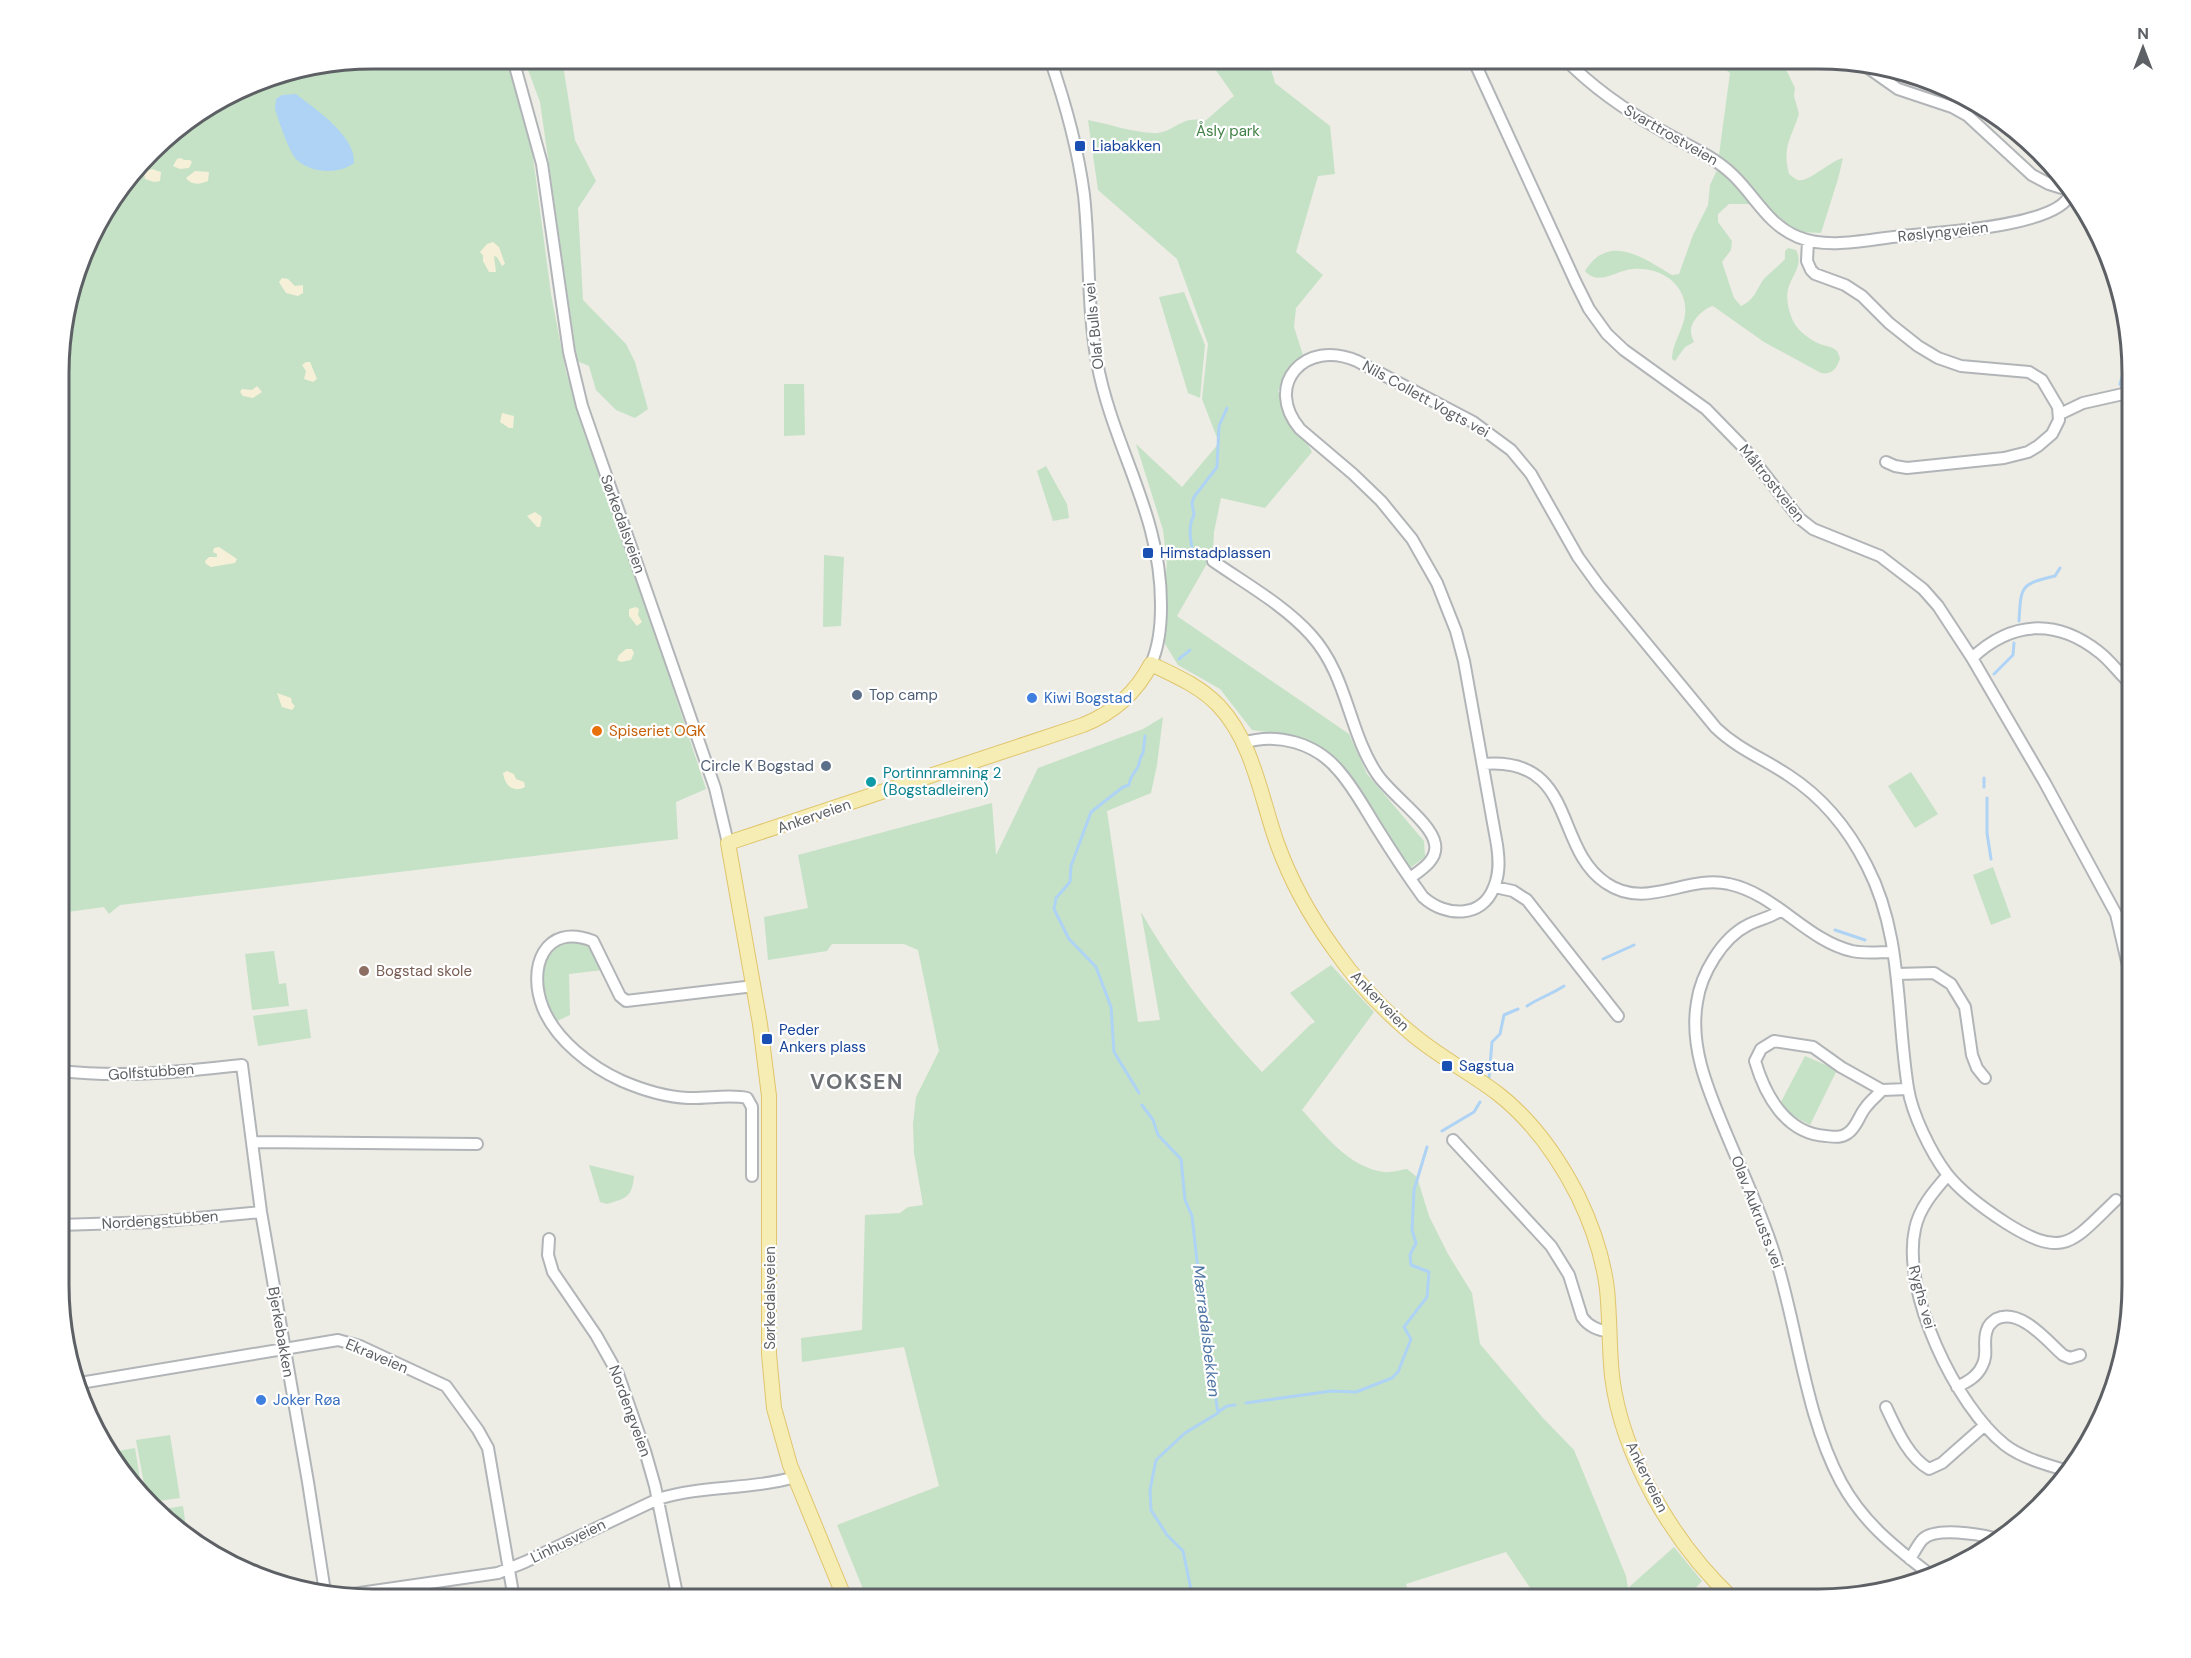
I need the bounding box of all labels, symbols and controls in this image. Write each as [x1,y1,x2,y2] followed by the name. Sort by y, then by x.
[2113,18,2173,78] north arrow
[2137,23,2149,44] text: N
[1620,100,1722,170] street label: Svarttrostveien
[1196,121,1260,141] park label: Åsly park
[1092,136,1161,156] place label: Liabakken
[1073,139,1087,153] marker: Liabakken
[1897,217,1989,247] street label: Røslyngveien
[1079,281,1109,371] street label: Olaf Bulls vei
[1359,356,1493,442] street label: Nils Collett Vogts vei
[1735,440,1809,526] street label: Måltrostveien
[596,472,650,576] street label: Sørkedalsveien
[1160,543,1271,563] place label: Himstadplassen
[1141,546,1155,560] marker: Himstadplassen
[869,685,938,705] place label: Top camp
[850,688,864,702] marker: Top camp
[1044,688,1132,708] place label: Kiwi Bogstad
[1025,691,1039,705] marker: Kiwi Bogstad
[609,721,706,741] place label: Spiseriet OGK
[590,724,604,738] marker: Spiseriet OGK
[701,756,814,776] place label: Circle K Bogstad
[819,759,833,773] marker: Circle K Bogstad
[883,763,1001,800] place label: Portinnramning 2 (Bogstadleiren)
[864,775,878,789] marker: Portinnramning 2 (Bogstadleiren)
[775,794,853,838] street label: Ankerveien
[376,961,472,981] place label: Bogstad skole
[357,964,371,978] marker: Bogstad skole
[1346,967,1414,1035] street label: Ankerveien
[779,1020,866,1057] place label: Peder Ankers plass
[760,1032,774,1046] marker: Peder Ankers plass
[1459,1056,1514,1076] place label: Sagstua
[107,1059,195,1085] street label: Golfstubben
[1440,1059,1454,1073] marker: Sagstua
[810,1068,904,1096] district label: VOKSEN
[1726,1153,1788,1271] street label: Olav Aukrusts vei
[101,1206,219,1234] street label: Nordengstubben
[760,1246,780,1350] street label: Sørkedalsveien
[1904,1263,1940,1331] street label: Ryghs vei
[1188,1264,1225,1398] water label: Mærradalsbekken
[263,1285,299,1379] street label: Bjerkebakken
[343,1334,411,1378] street label: Ekraveien
[604,1362,656,1460] street label: Nordengveien
[273,1390,341,1410] place label: Joker Røa
[254,1393,268,1407] marker: Joker Røa
[1621,1438,1673,1516] street label: Ankerveien
[527,1514,609,1568] street label: Linhusveien

